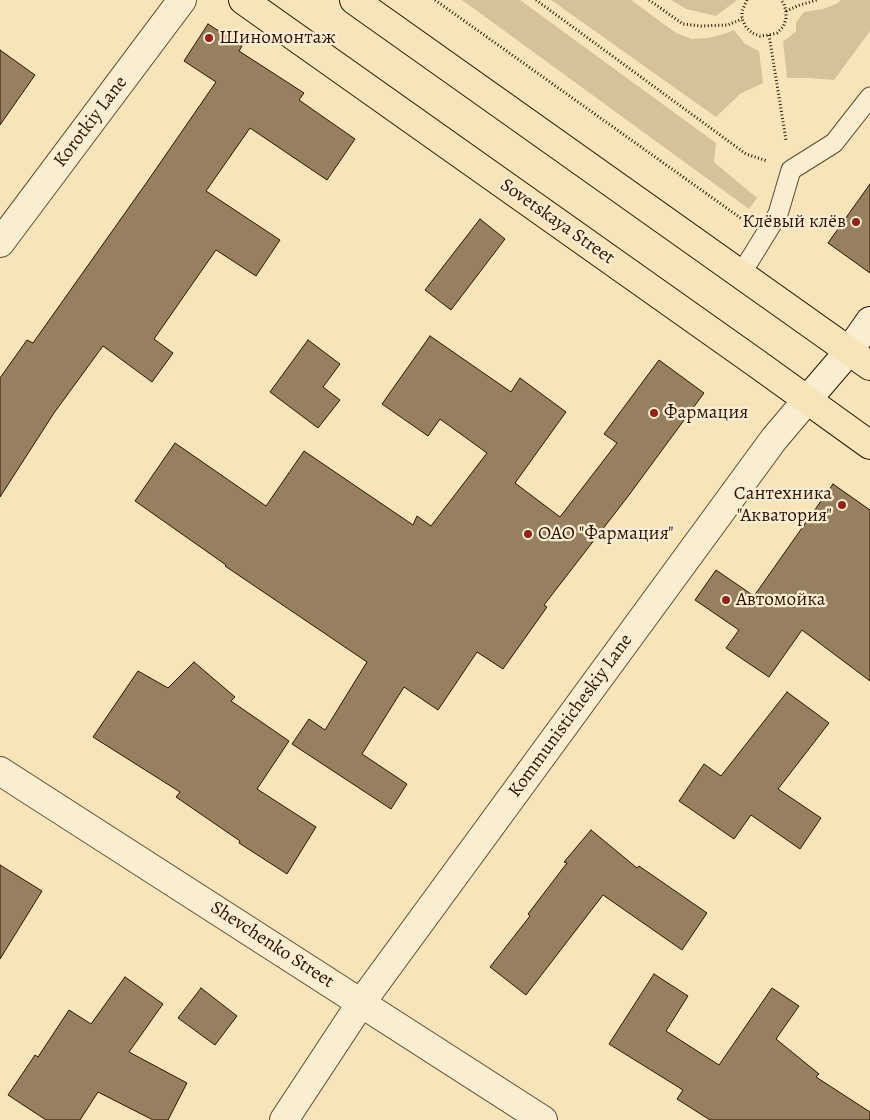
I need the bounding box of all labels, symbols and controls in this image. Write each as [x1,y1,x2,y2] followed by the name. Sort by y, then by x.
[219,27,336,49] place label: Шиномонтаж
[203,32,215,44] marker: Шиномонтаж
[49,72,133,172] street label: Korotkiy Lane
[495,174,619,270] street label: Sovetskaya Street
[742,211,846,233] place label: Клёвый клёв
[850,216,862,228] marker: Клёвый клёв
[664,402,748,424] place label: Фармация
[648,407,660,419] marker: Фармация
[734,483,832,527] place label: Сантехника "Акватория"
[836,499,848,511] marker: Сантехника "Акватория"
[538,523,674,545] place label: ОАО "Фармация"
[522,528,534,540] marker: ОАО "Фармация"
[736,589,826,611] place label: Автомойка
[720,594,732,606] marker: Автомойка
[504,630,638,802] street label: Kommunisticheskiy Lane
[206,897,338,993] street label: Shevchenko Street

